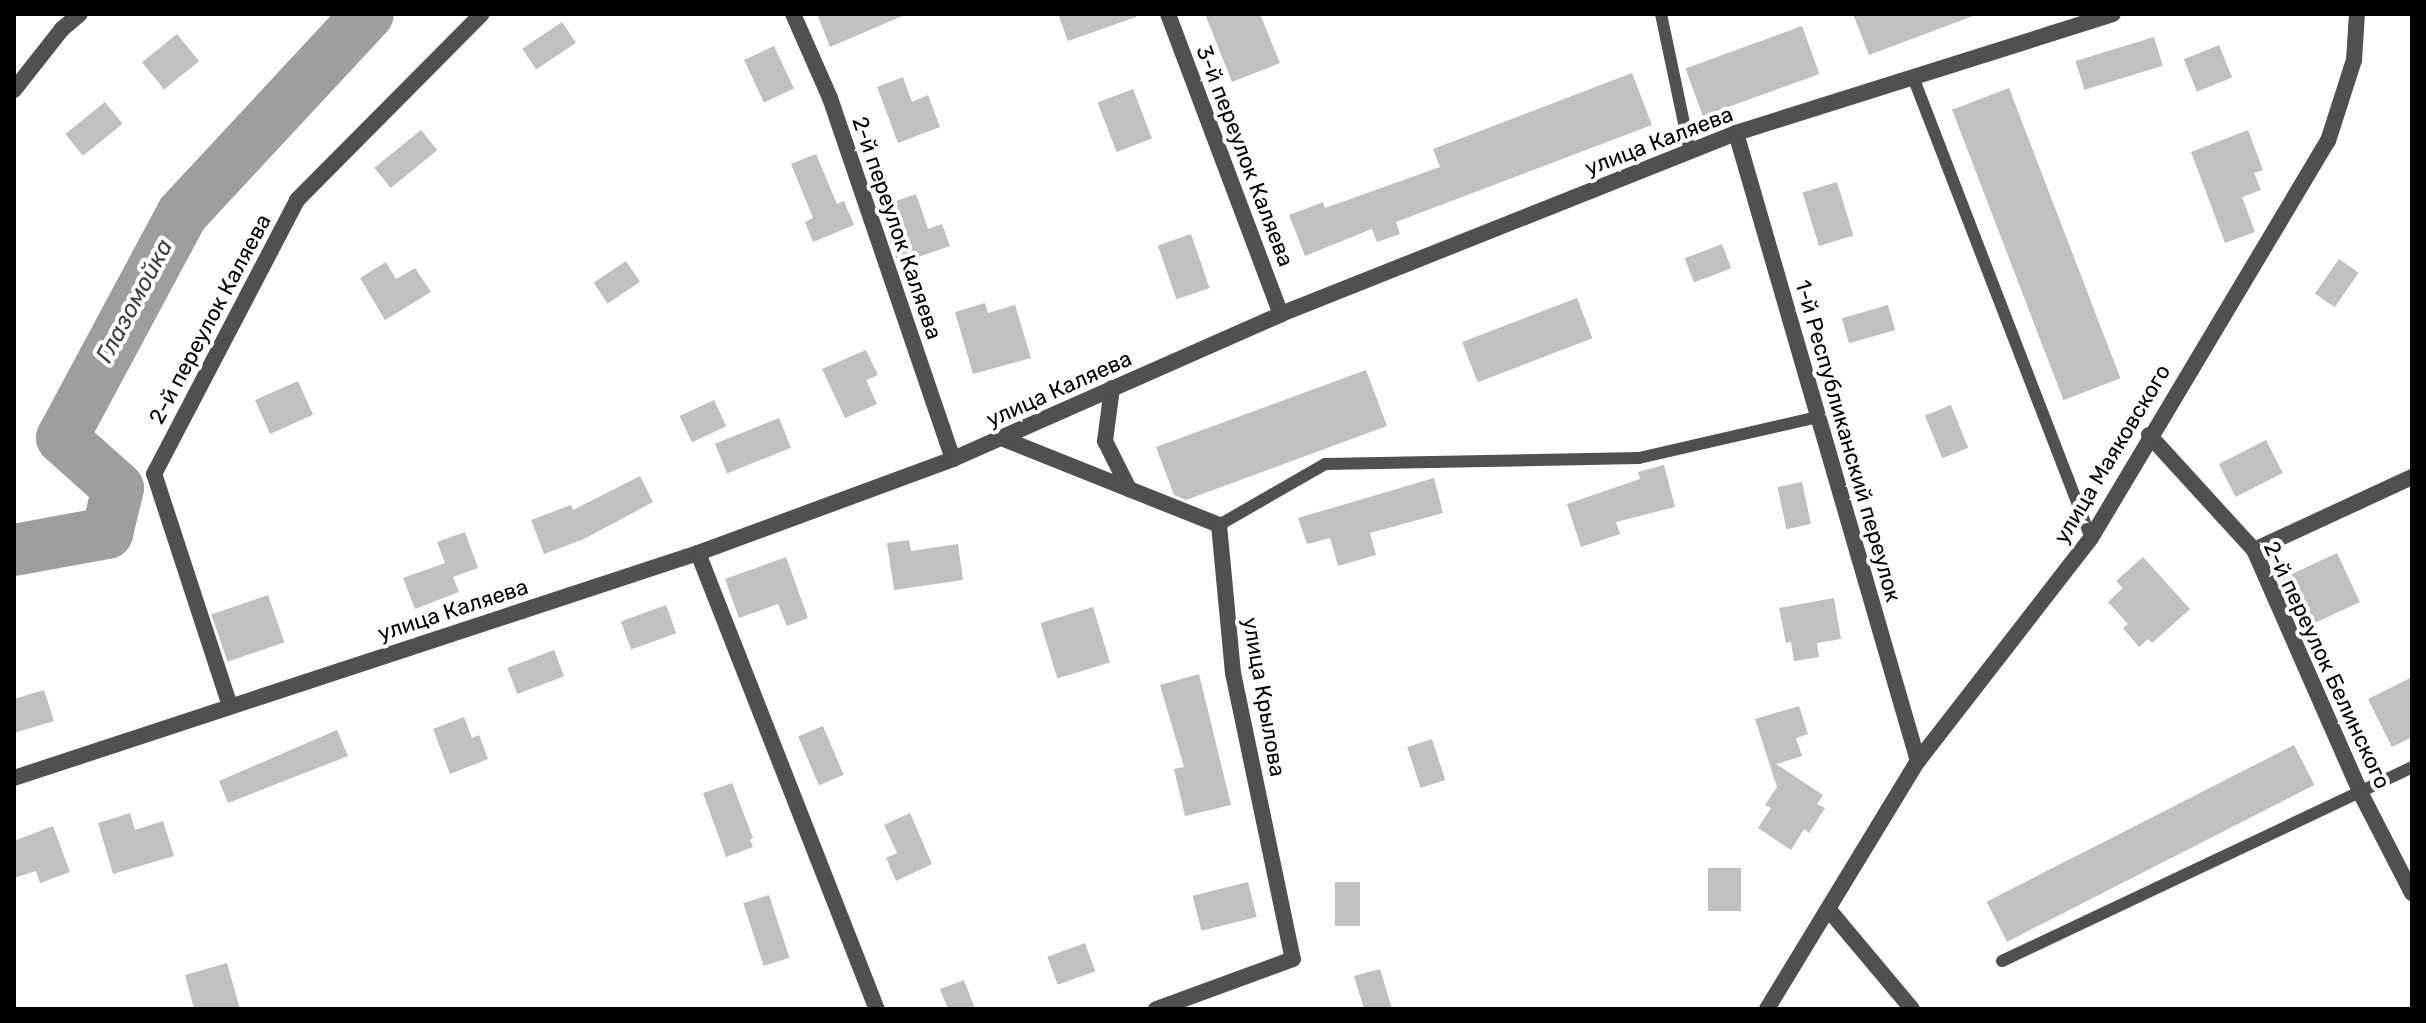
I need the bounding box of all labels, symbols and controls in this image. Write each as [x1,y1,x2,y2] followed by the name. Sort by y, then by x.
[1191,42,1299,270] street label: 3-й переулок Каляева
[1581,101,1737,181] street label: улица Каляева
[846,113,948,343] street label: 2-й переулок Каляева
[143,210,277,428] street label: 2-й переулок Каляева
[90,234,180,368] water label: Глазомойка
[1789,277,1907,605] street label: 1-й Республиканский переулок
[982,345,1136,433] street label: улица Каляева
[2048,360,2176,548] street label: улица Маяковского
[2258,537,2396,793] street label: 2-й переулок Белинского
[375,573,531,647] street label: улица Каляева
[1237,615,1291,779] street label: улица Крылова

